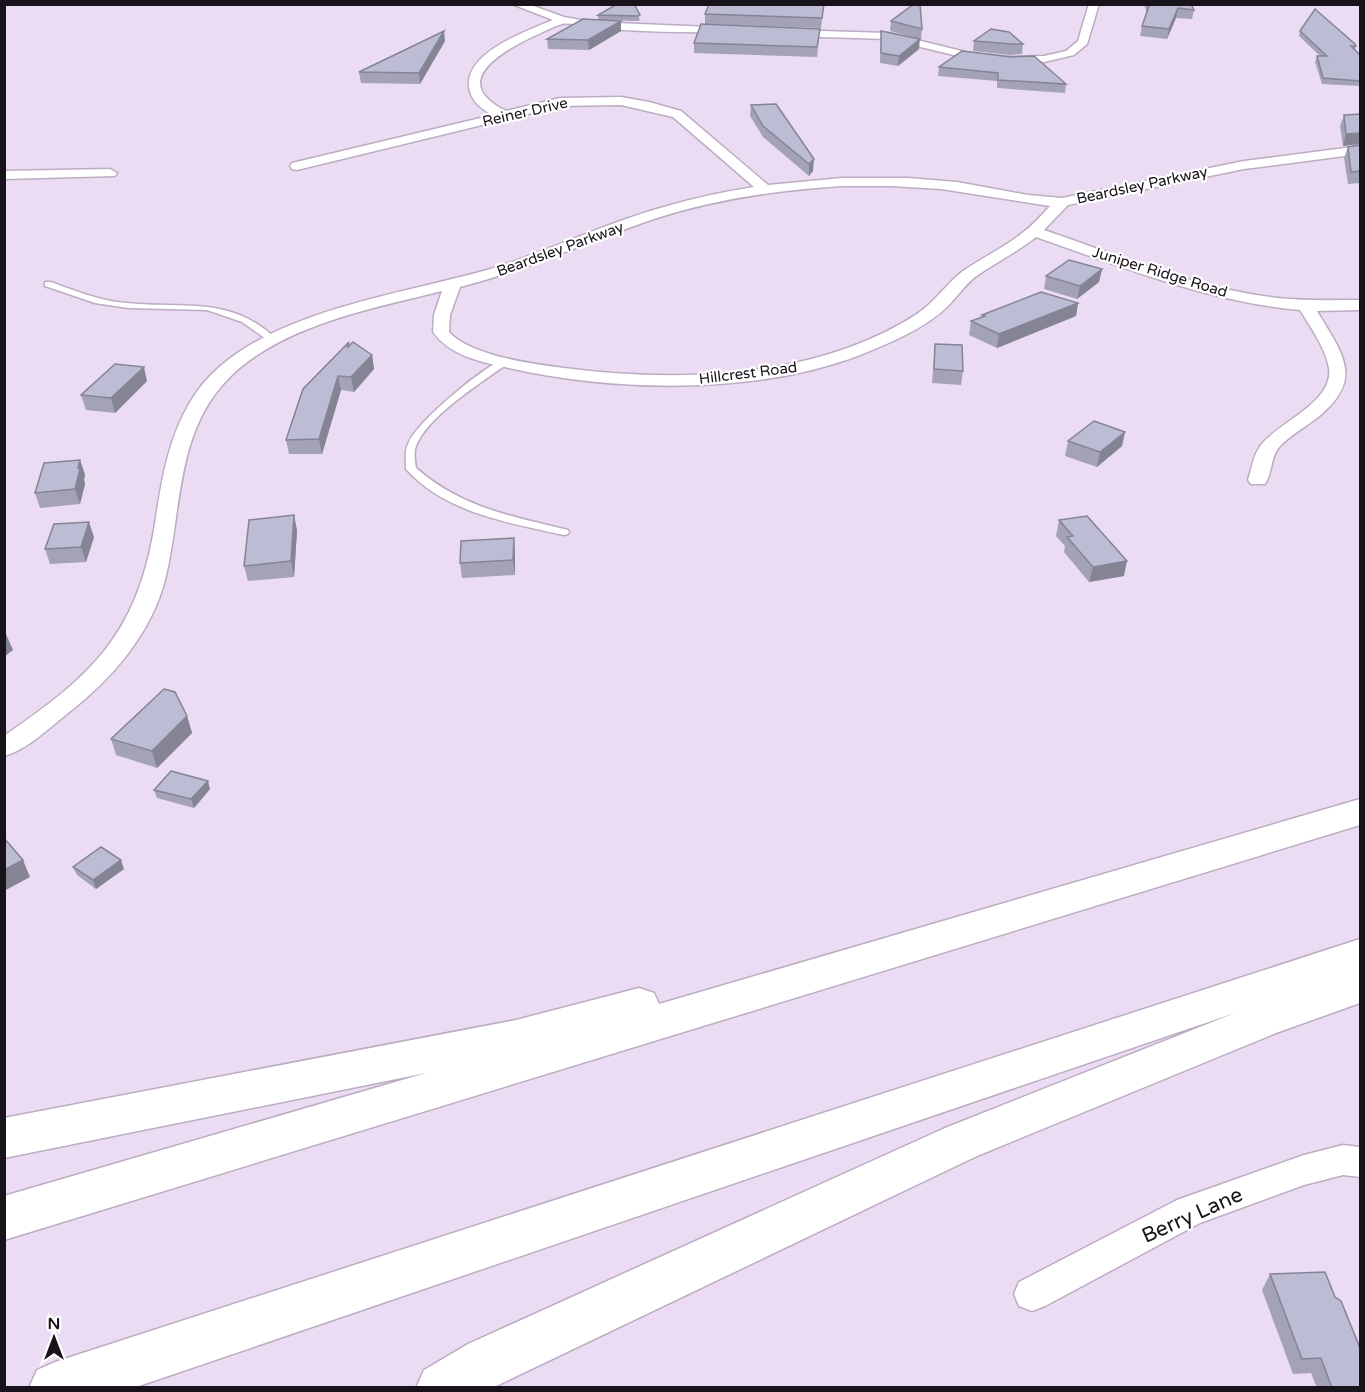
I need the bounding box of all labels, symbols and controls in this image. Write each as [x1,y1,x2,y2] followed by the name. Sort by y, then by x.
[481,93,569,131] street label: Reiner Drive
[1075,162,1209,208] street label: Beardsley Parkway
[494,218,626,280] street label: Beardsley Parkway
[1090,243,1230,301] street label: Juniper Ridge Road
[698,358,798,388] street label: Hillcrest Road
[1138,1182,1247,1249] street label: Berry Lane
[24,1308,84,1368] north arrow
[48,1314,60,1334] text: N

